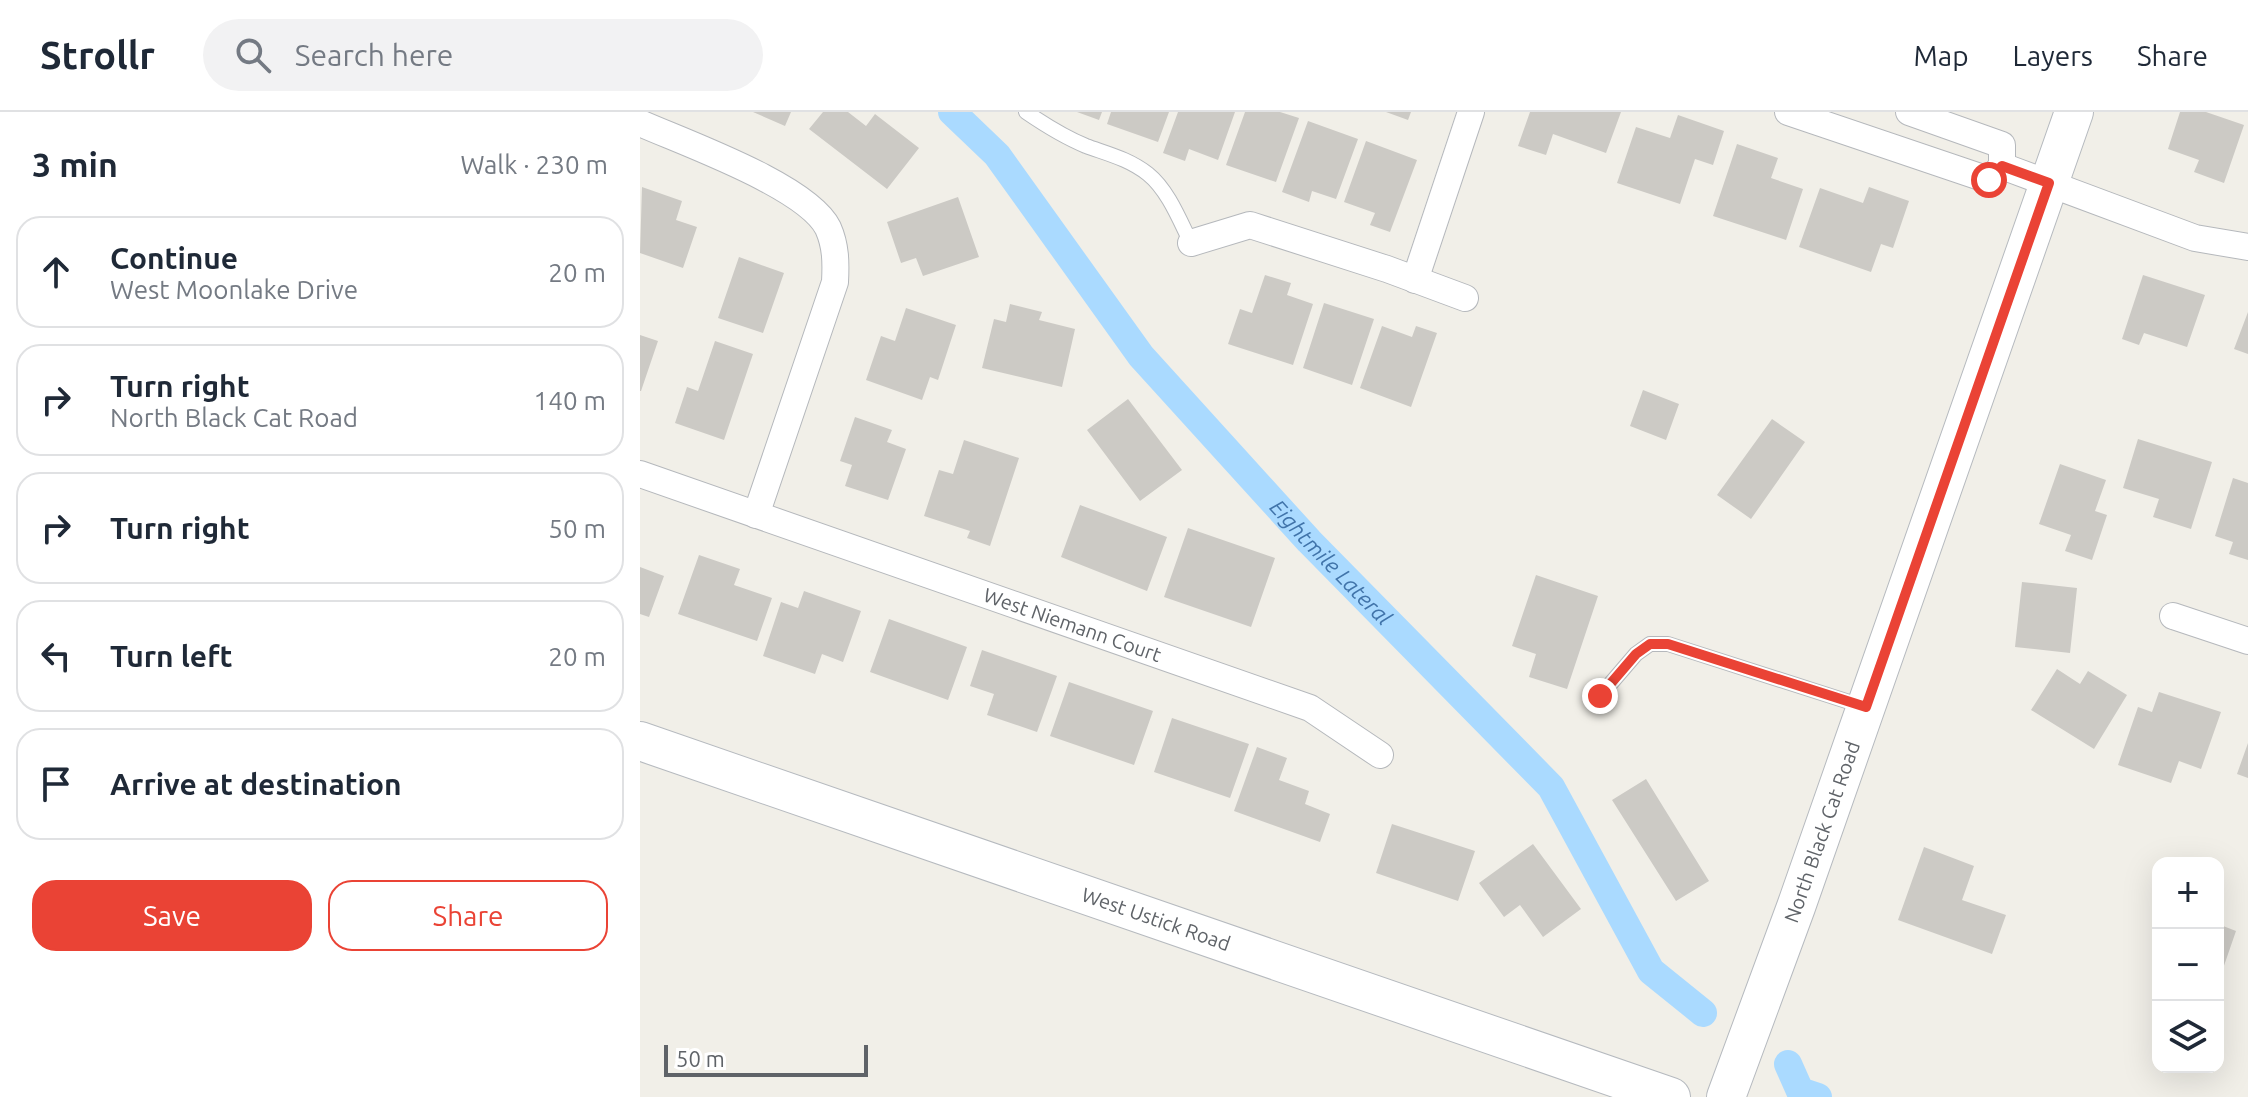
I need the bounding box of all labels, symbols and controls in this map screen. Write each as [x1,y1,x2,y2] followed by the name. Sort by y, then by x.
[203,19,763,91] search box
[231,33,275,77] icon: search
[40,34,155,76] text: Strollr
[295,38,453,72] text: Search here
[1913,40,1969,71] text: Map
[2013,40,2093,71] text: Layers
[2137,40,2208,71] text: Share
[32,145,118,183] text: 3 min
[460,150,608,179] text: Walk · 230 m
[1971,162,2007,198] route start
[110,241,238,275] text: Continue
[34,250,78,294] icon: ahead
[548,258,606,287] text: 20 m
[110,275,358,304] text: West Moonlake Drive
[110,369,250,403] text: Turn right
[34,378,78,422] icon: right
[534,386,606,415] text: 140 m
[110,403,358,432] text: North Black Cat Road
[1265,494,1397,630] water label: Eightmile Lateral
[34,506,78,550] icon: right
[110,511,250,545] text: Turn right
[548,514,606,543] text: 50 m
[981,583,1164,666] street label: West Niemann Court
[34,634,78,678] icon: left
[110,639,232,673] text: Turn left
[548,642,606,671] text: 20 m
[1582,678,1618,714] route end
[1779,738,1864,926] street label: North Black Cat Road
[34,762,78,806] icon: arrive
[110,767,402,801] text: Arrive at destination
[2152,857,2224,1073] map controls
[2152,857,2224,929] button: +
[32,880,312,951] button: Save
[328,880,608,951] button: Share
[1079,882,1234,955] street label: West Ustick Road
[2152,929,2224,1001] button: −
[2152,1001,2224,1073] button: layers
[664,1041,868,1077] scale bar
[676,1046,725,1071] text: 50 m

